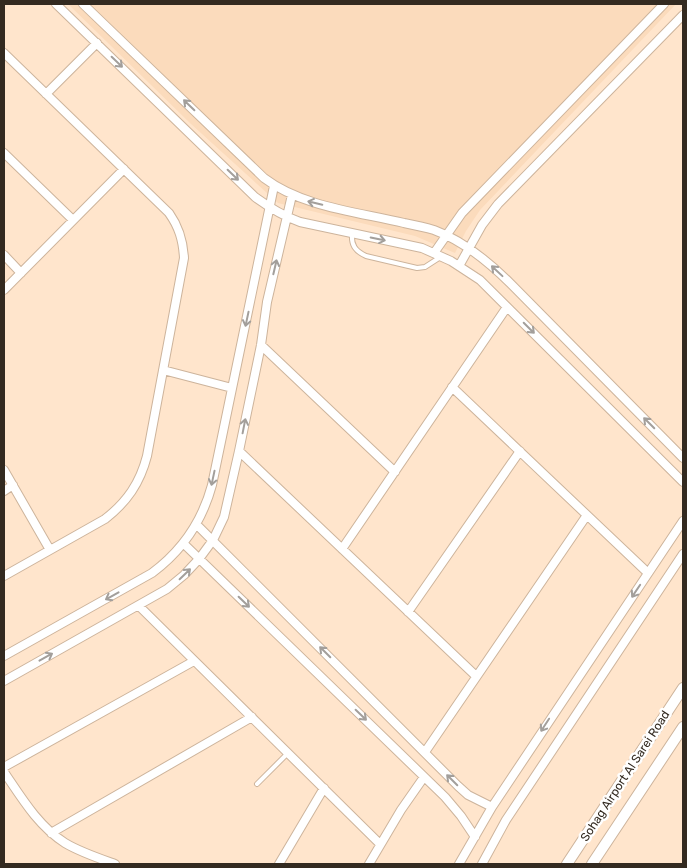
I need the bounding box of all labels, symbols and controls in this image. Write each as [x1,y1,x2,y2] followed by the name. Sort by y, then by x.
[110,56,123,68] one-way arrow
[182,99,195,111] one-way arrow
[227,169,239,182] one-way arrow
[308,198,324,207] one-way arrow
[370,235,386,244] one-way arrow
[271,259,280,275] one-way arrow
[491,265,504,277] one-way arrow
[241,311,251,327] one-way arrow
[522,322,535,334] one-way arrow
[643,417,655,429] one-way arrow
[240,419,250,435] one-way arrow
[208,470,217,486] one-way arrow
[179,568,191,580] one-way arrow
[631,583,641,597] one-way arrow
[104,591,119,601] one-way arrow
[238,596,250,608] one-way arrow
[319,646,331,659] one-way arrow
[39,652,53,662] one-way arrow
[577,708,673,844] street label: Sohag Airport Al Sarei Road
[354,709,366,721] one-way arrow
[540,718,550,732] one-way arrow
[446,773,458,786] one-way arrow

